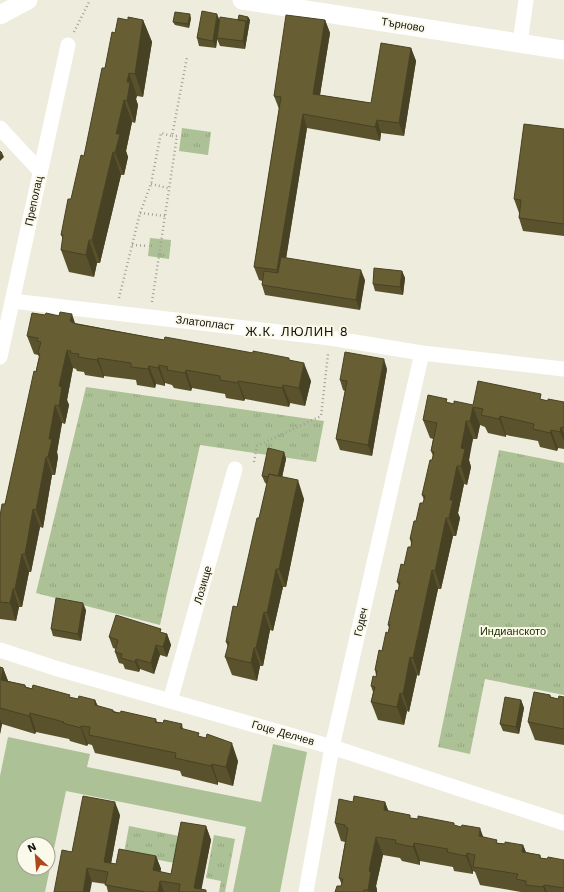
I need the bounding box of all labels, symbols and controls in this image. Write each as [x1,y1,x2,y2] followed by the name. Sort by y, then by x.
[380,15,426,35] street label: Търново
[22,174,46,227] street label: Преполац
[175,313,235,333] street label: Златопласт
[245,324,349,339] district label: Ж.К. ЛЮЛИН 8
[191,564,215,606] street label: Лозище
[351,606,371,638] street label: Годеч
[480,625,546,638] park label: Индианското
[250,718,316,748] street label: Гоце Делчев
[16,836,56,876] north arrow
[25,840,38,855] text: N

